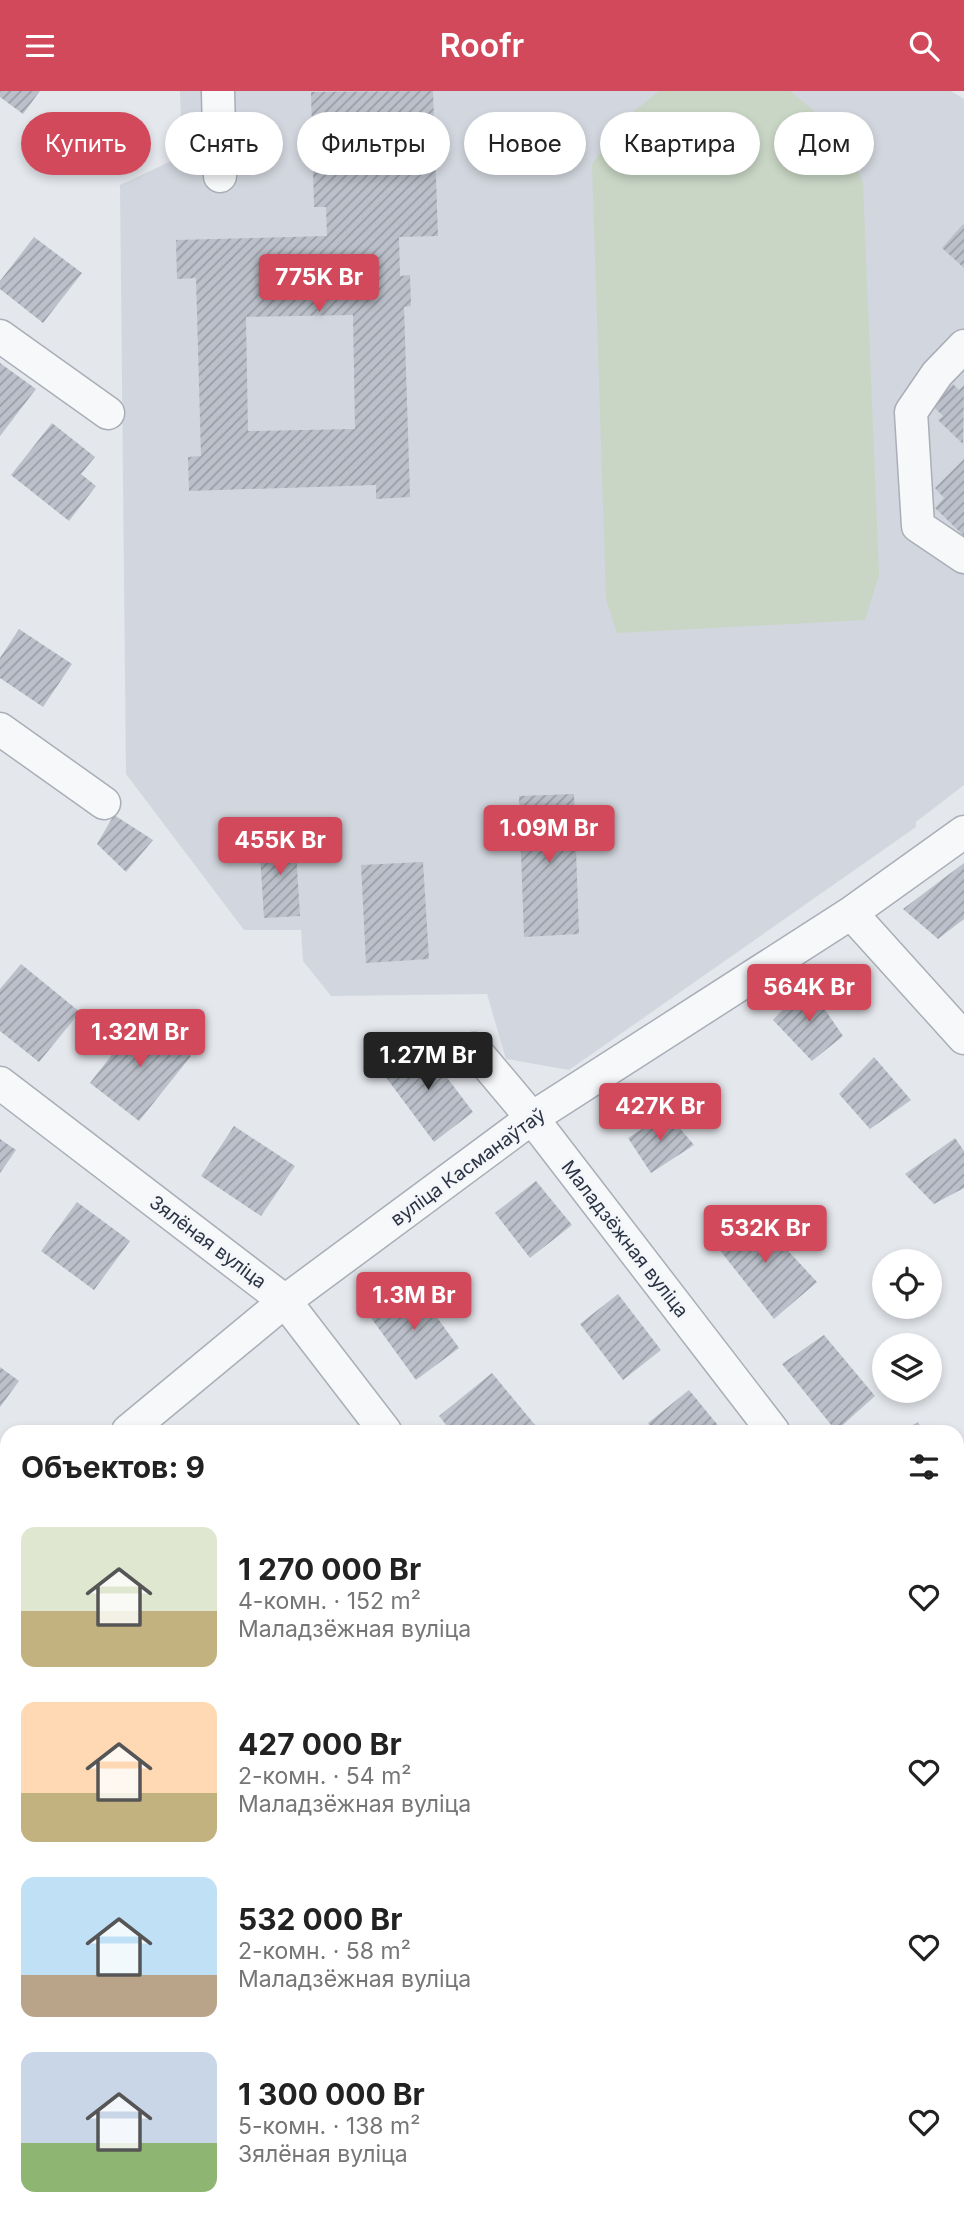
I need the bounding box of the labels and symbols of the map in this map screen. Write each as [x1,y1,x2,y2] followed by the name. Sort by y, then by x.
[254,255,384,314] pin: 775K Br
[477,805,621,865] pin: 1.09M Br
[215,817,345,877] pin: 455K Br
[744,965,874,1024] pin: 564K Br
[68,1009,212,1069] pin: 1.32M Br
[356,1033,500,1092] pin: 1.27M Br
[595,1083,725,1143] pin: 427K Br
[386,1103,550,1231] street label: вуліца Касманаўтаў
[557,1156,693,1322] street label: Маладзёжная вуліца
[145,1191,271,1293] street label: Зялёная вуліца
[700,1205,830,1265] pin: 532K Br
[349,1273,479,1332] pin: 1.3M Br

